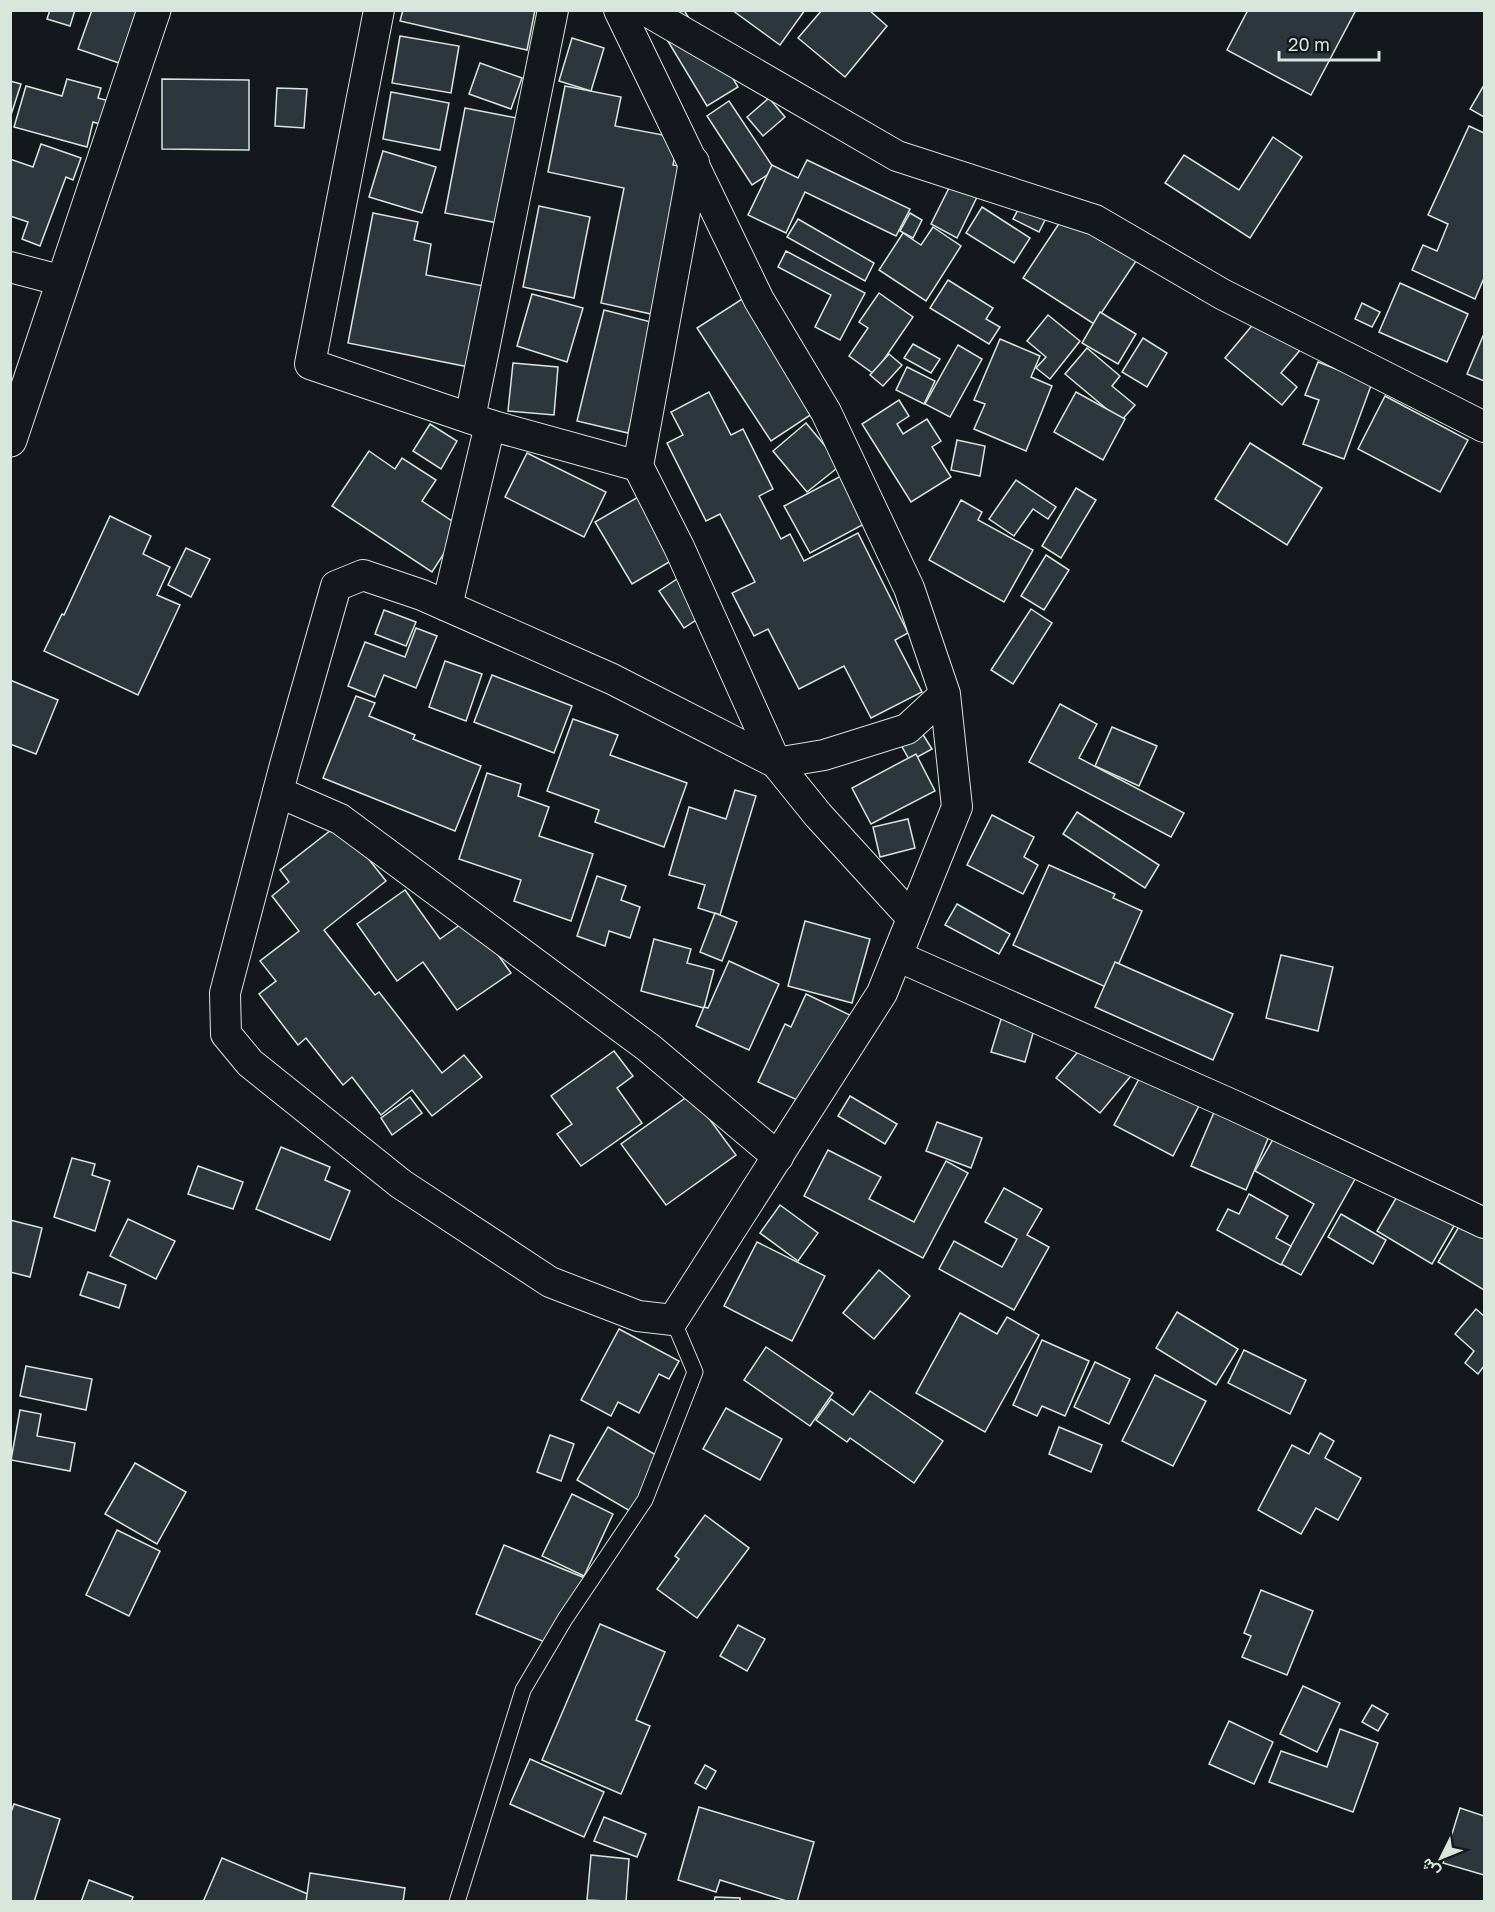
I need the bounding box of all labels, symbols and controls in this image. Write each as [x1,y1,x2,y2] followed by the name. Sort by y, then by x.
[1279,24,1380,62] scale bar
[1288,33,1330,55] text: 20 m
[1411,1828,1471,1888] north arrow
[1416,1854,1444,1882] text: ش

